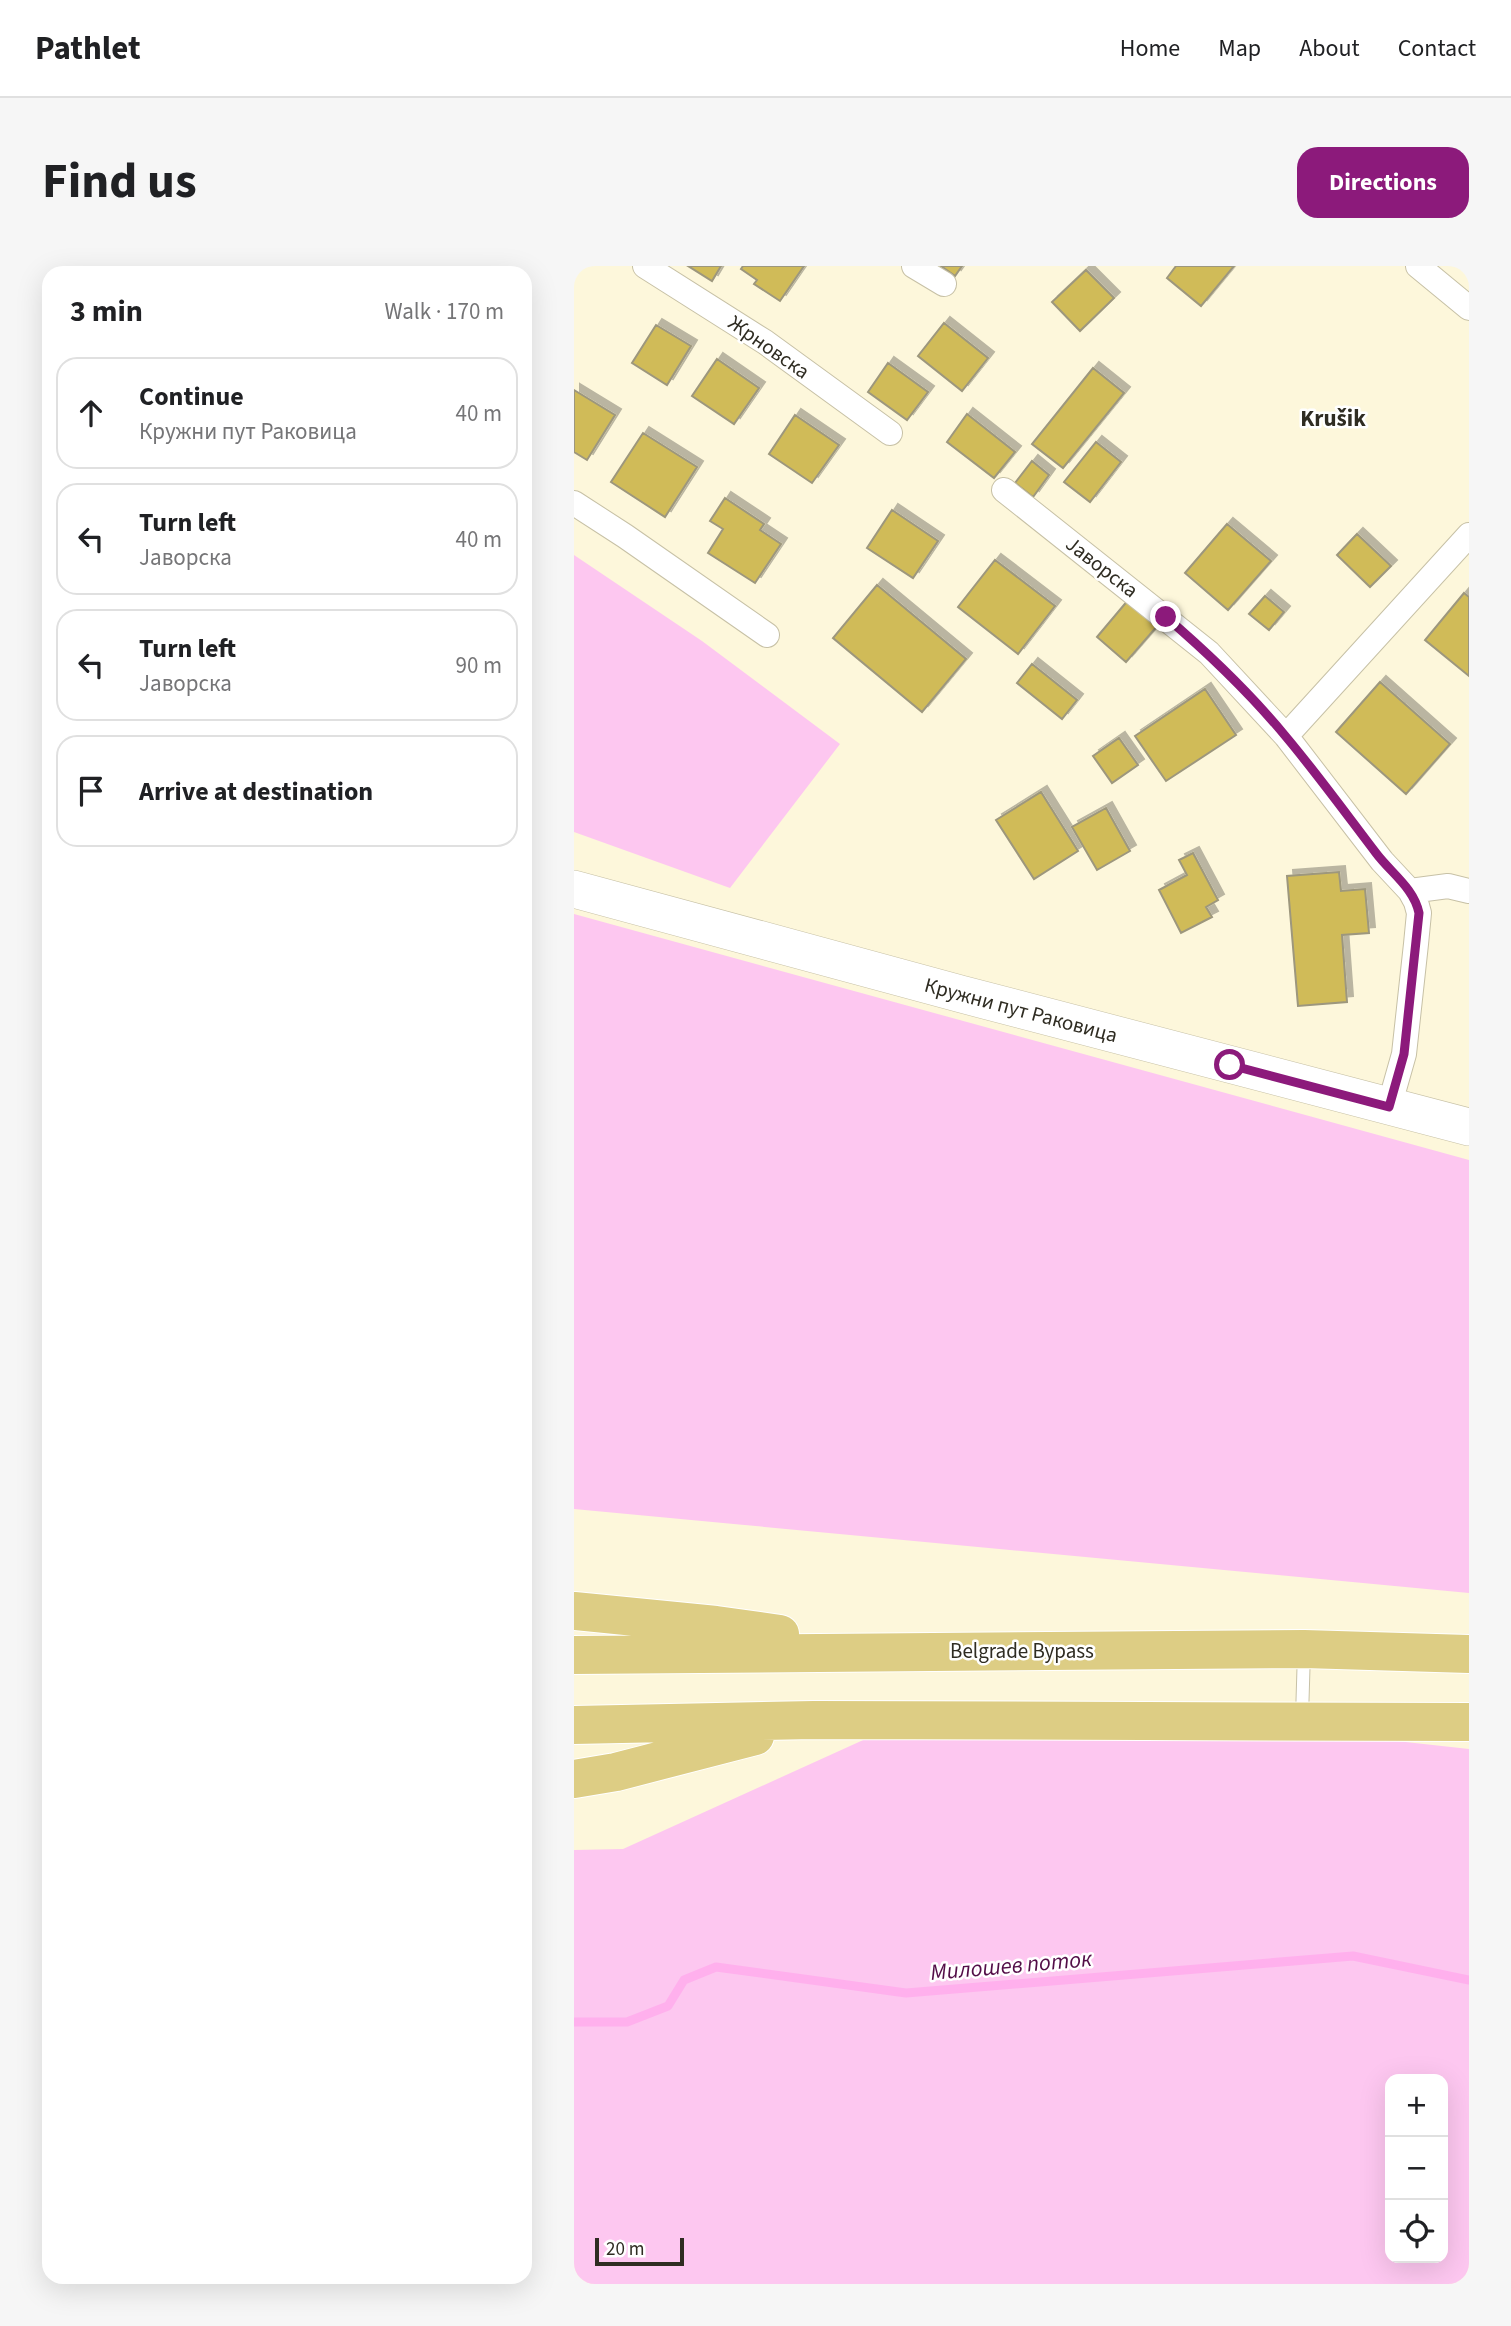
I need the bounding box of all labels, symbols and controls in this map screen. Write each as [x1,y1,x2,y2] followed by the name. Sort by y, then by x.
[35,25,141,72] text: Pathlet
[1120,31,1180,66] text: Home
[1218,31,1261,66] text: Map
[1299,31,1360,66] text: About
[1398,31,1476,66] text: Contact
[42,147,197,217] text: Find us
[1297,147,1469,218] button: Directions
[70,290,143,333] text: 3 min
[385,295,504,328] text: Walk · 170 m
[722,308,816,386] street label: Жрновска
[139,378,244,415] text: Continue
[72,394,110,432] icon: ahead
[455,397,502,430] text: 40 m
[1300,402,1366,435] district label: Krušik
[139,415,357,448] text: Кружни пут Раковица
[139,504,236,541] text: Turn left
[72,520,110,558] icon: left
[455,523,502,556] text: 40 m
[1059,529,1145,605] street label: Јаворска
[139,541,232,574] text: Јаворска
[1150,601,1181,632] route end
[139,630,236,667] text: Turn left
[72,646,110,684] icon: left
[455,649,502,682] text: 90 m
[139,667,232,700] text: Јаворска
[72,772,110,810] icon: arrive
[139,773,373,810] text: Arrive at destination
[921,970,1121,1050] street label: Кружни пут Раковица
[1214,1049,1245,1080] route start
[950,1636,1094,1666] street label: Belgrade Bypass
[929,1942,1094,1989] water label: Милошев поток
[1385,2074,1448,2263] map controls
[1385,2074,1448,2137] button: +
[1385,2137,1448,2200] button: −
[1385,2200,1448,2263] button: locate
[595,2235,684,2267] scale bar
[606,2236,644,2263] text: 20 m

